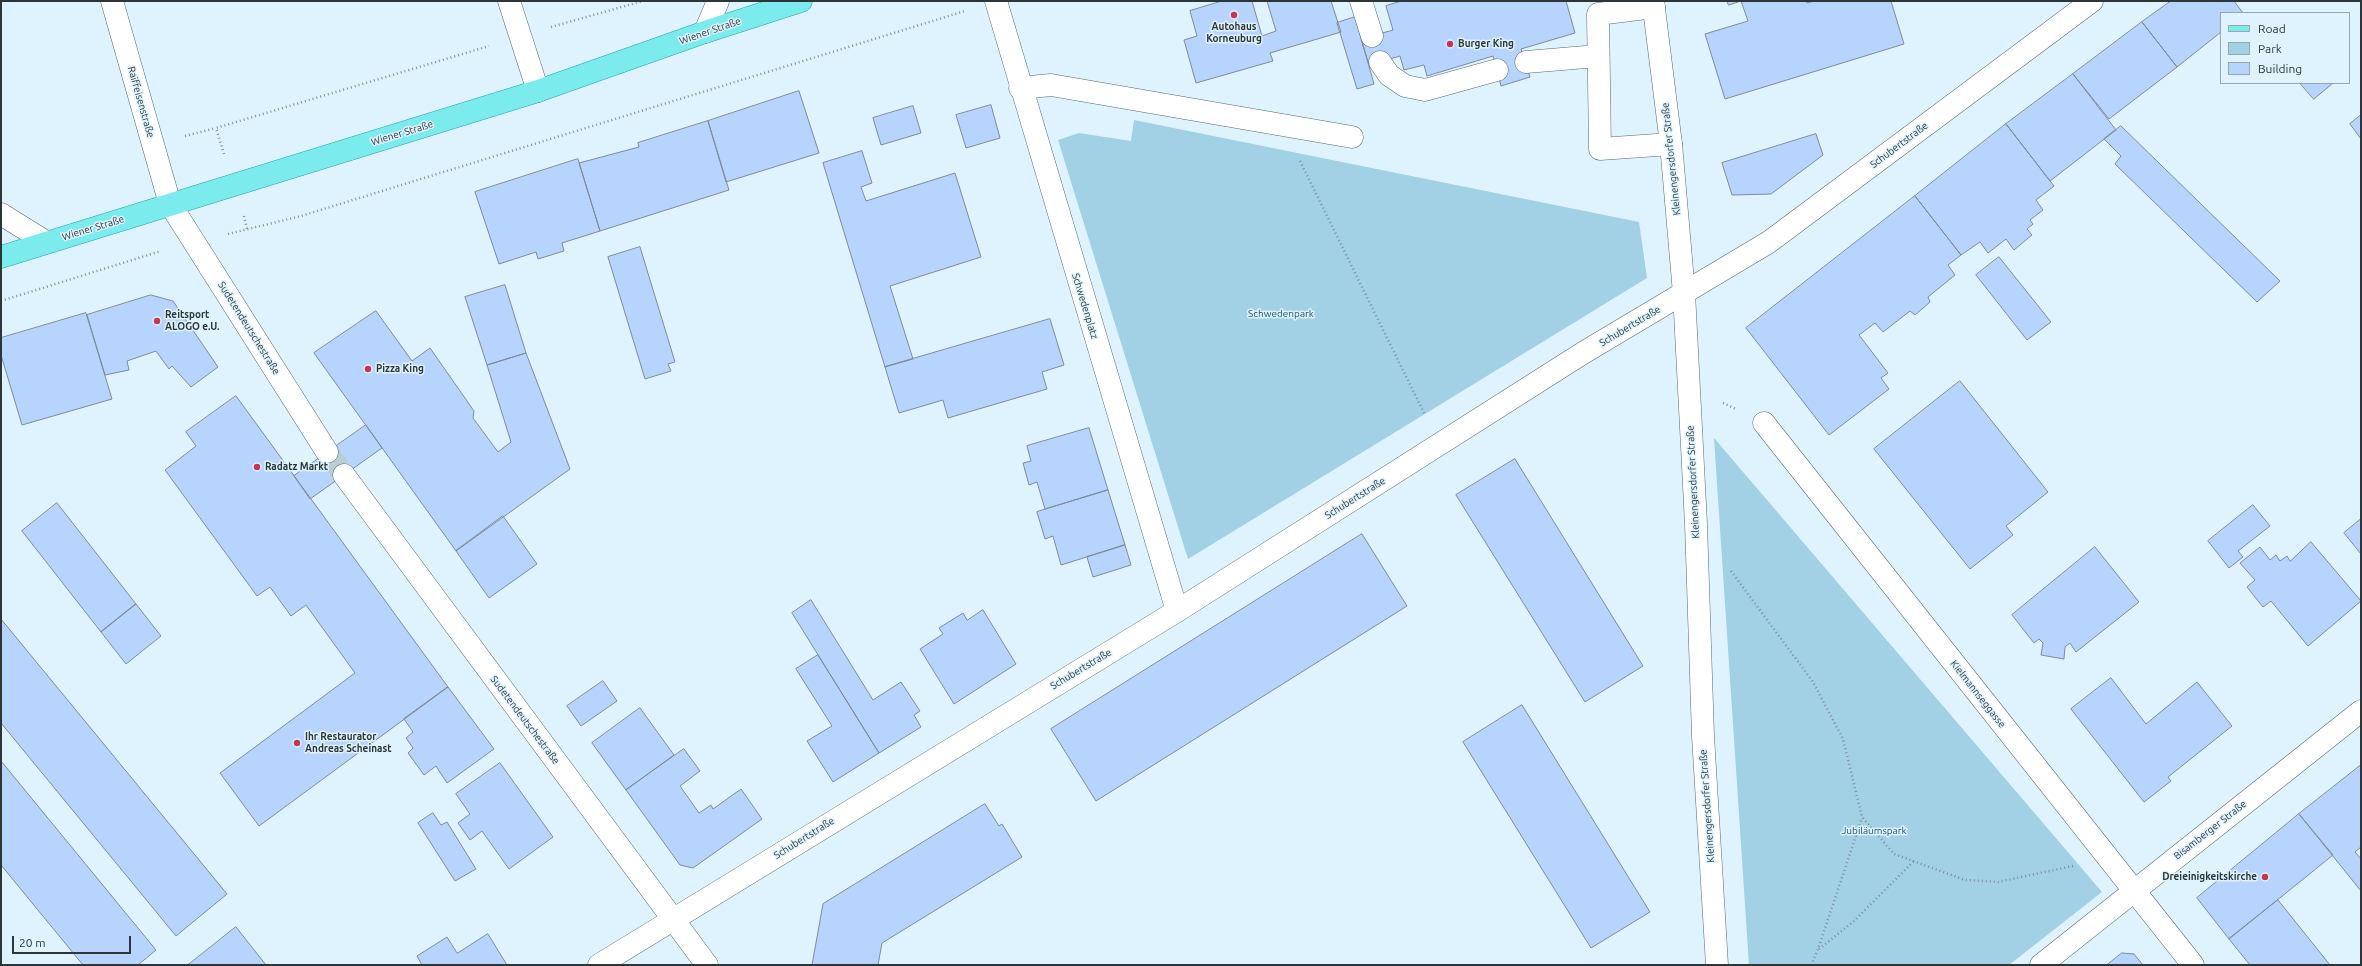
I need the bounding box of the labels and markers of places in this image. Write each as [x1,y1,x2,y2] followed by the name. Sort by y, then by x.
[1229,10,1239,20] marker: Autohaus Korneuburg
[1206,21,1262,44] place label: Autohaus Korneuburg
[1458,38,1514,50] place label: Burger King
[1445,39,1455,49] marker: Burger King
[165,309,219,332] place label: Reitsport ALOGO e.U.
[152,316,162,326] marker: Reitsport ALOGO e.U.
[376,363,424,375] place label: Pizza King
[363,364,373,374] marker: Pizza King
[265,461,328,473] place label: Radatz Markt
[252,462,262,472] marker: Radatz Markt
[305,731,391,754] place label: Ihr Restaurator Andreas Scheinast
[292,738,302,748] marker: Ihr Restaurator Andreas Scheinast
[2162,871,2257,883] place label: Dreieinigkeitskirche
[2260,872,2270,882] marker: Dreieinigkeitskirche

